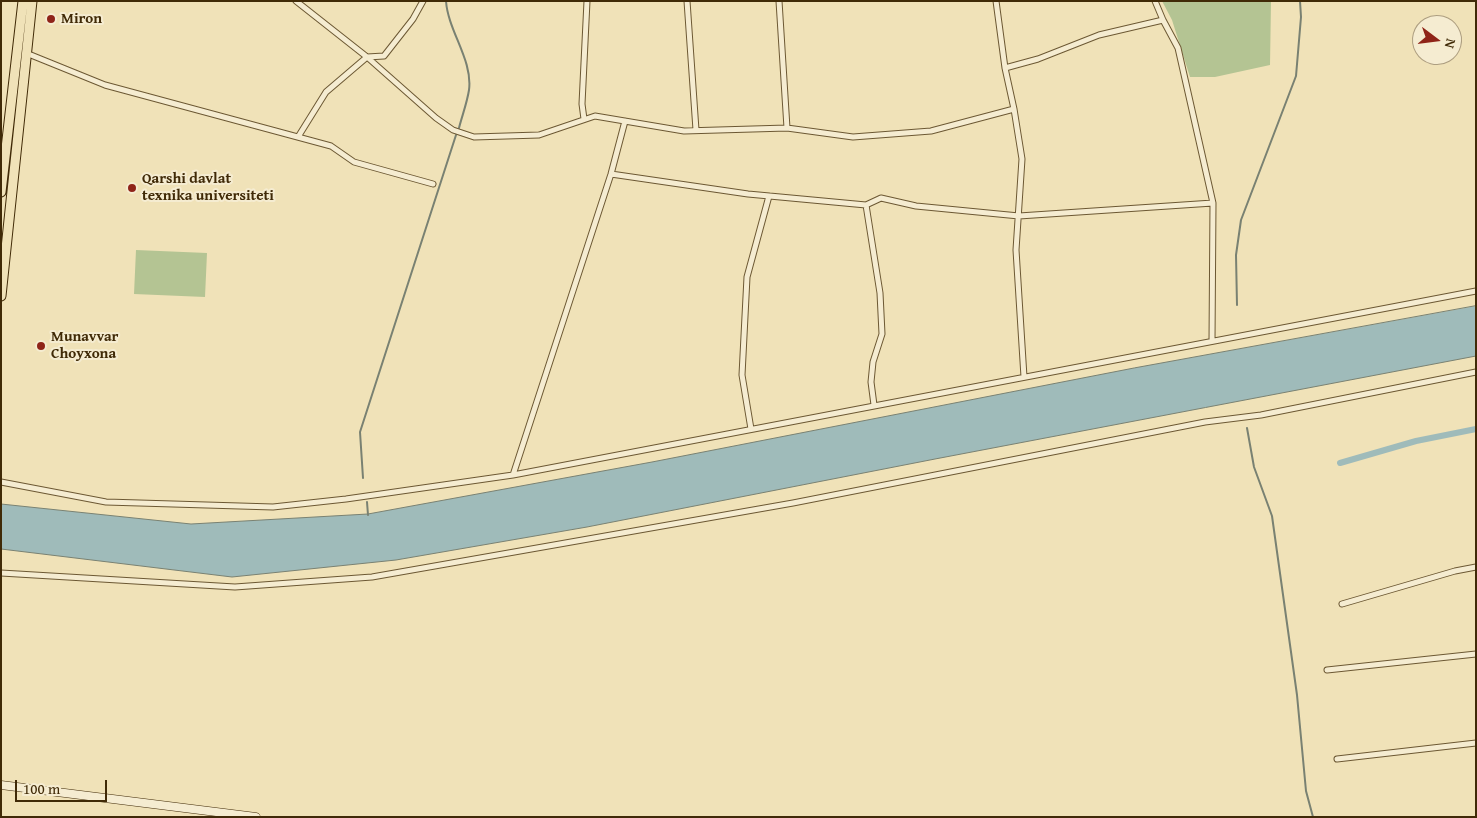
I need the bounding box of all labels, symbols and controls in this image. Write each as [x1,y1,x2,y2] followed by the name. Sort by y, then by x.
[61,10,102,28] place label: Miron
[45,13,57,25] marker: Miron
[1412,15,1462,65] north arrow
[1440,37,1461,51] text: N
[142,170,274,205] place label: Qarshi davlat texnika universiteti
[126,182,138,194] marker: Qarshi davlat texnika universiteti
[51,328,118,363] place label: Munavvar Choyxona
[35,340,47,352] marker: Munavvar Choyxona
[18,770,110,802] scale bar
[23,778,60,799] text: 100 m

